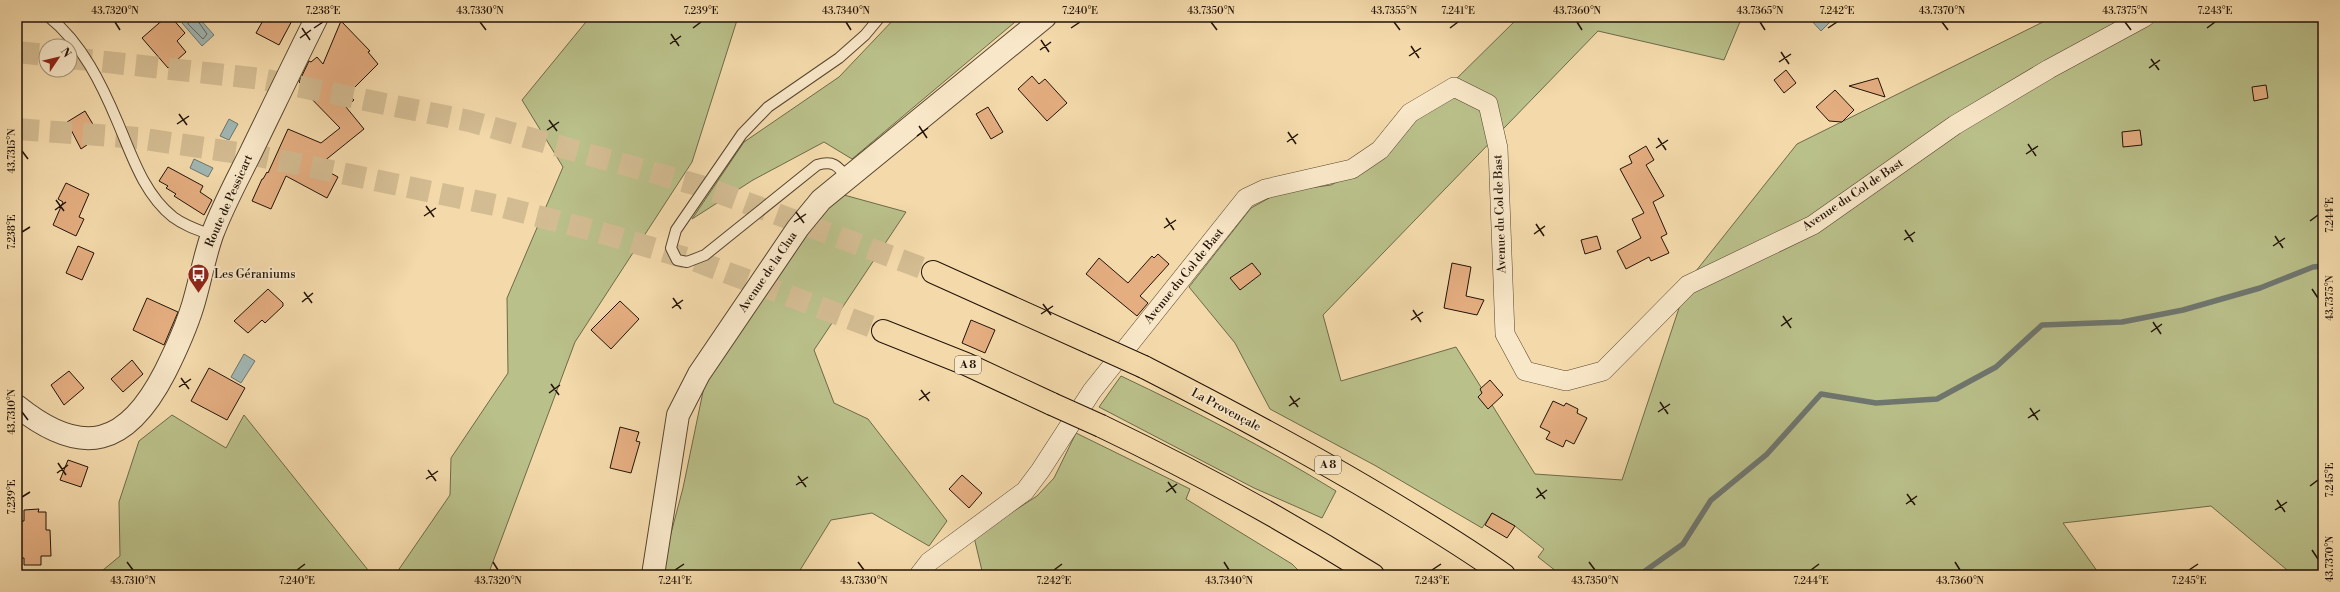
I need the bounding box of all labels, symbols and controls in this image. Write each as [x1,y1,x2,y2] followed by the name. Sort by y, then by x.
[91,5,139,17] text: 43.7320°N
[306,5,341,17] text: 7.238°E
[456,5,504,17] text: 43.7330°N
[684,5,719,17] text: 7.239°E
[822,5,871,17] text: 43.7340°N
[1062,5,1098,17] text: 7.240°E
[1187,5,1235,17] text: 43.7350°N
[1371,5,1418,17] text: 43.7355°N
[1441,5,1475,17] text: 7.241°E
[1553,5,1602,17] text: 43.7360°N
[1737,5,1784,17] text: 43.7365°N
[1820,5,1855,17] text: 7.242°E
[1919,5,1966,17] text: 43.7370°N
[2102,5,2148,17] text: 43.7375°N
[2198,5,2232,17] text: 7.243°E
[38,38,78,78] north arrow
[57,45,74,61] text: N
[6,128,18,173] text: 43.7315°N
[202,152,256,250] street label: Route de Pessicart
[1490,154,1510,275] street label: Avenue du Col de Bast
[1799,155,1907,235] street label: Avenue du Col de Bast
[2324,197,2336,233] text: 7.244°E
[6,214,18,249] text: 7.238°E
[1140,225,1228,328] street label: Avenue du Col de Bast
[735,228,801,316] street label: Avenue de la Clua
[185,261,211,294] bus stop icon: Les Géraniums
[214,267,296,282] place label: Les Géraniums
[2324,275,2336,321] text: 43.7375°N
[955,356,981,374] road number: A 8
[1188,385,1264,435] street label: La Provençale
[6,389,18,435] text: 43.7310°N
[1315,456,1341,474] road number: A 8
[2324,463,2336,497] text: 7.245°E
[6,479,18,514] text: 7.239°E
[2324,535,2336,582] text: 43.7370°N
[110,575,156,587] text: 43.7310°N
[279,575,315,587] text: 7.240°E
[474,575,522,587] text: 43.7320°N
[658,575,692,587] text: 7.241°E
[840,575,888,587] text: 43.7330°N
[1037,575,1072,587] text: 7.242°E
[1205,575,1254,587] text: 43.7340°N
[1415,575,1449,587] text: 7.243°E
[1571,575,1619,587] text: 43.7350°N
[1793,575,1829,587] text: 7.244°E
[1936,575,1985,587] text: 43.7360°N
[2172,575,2206,587] text: 7.245°E

